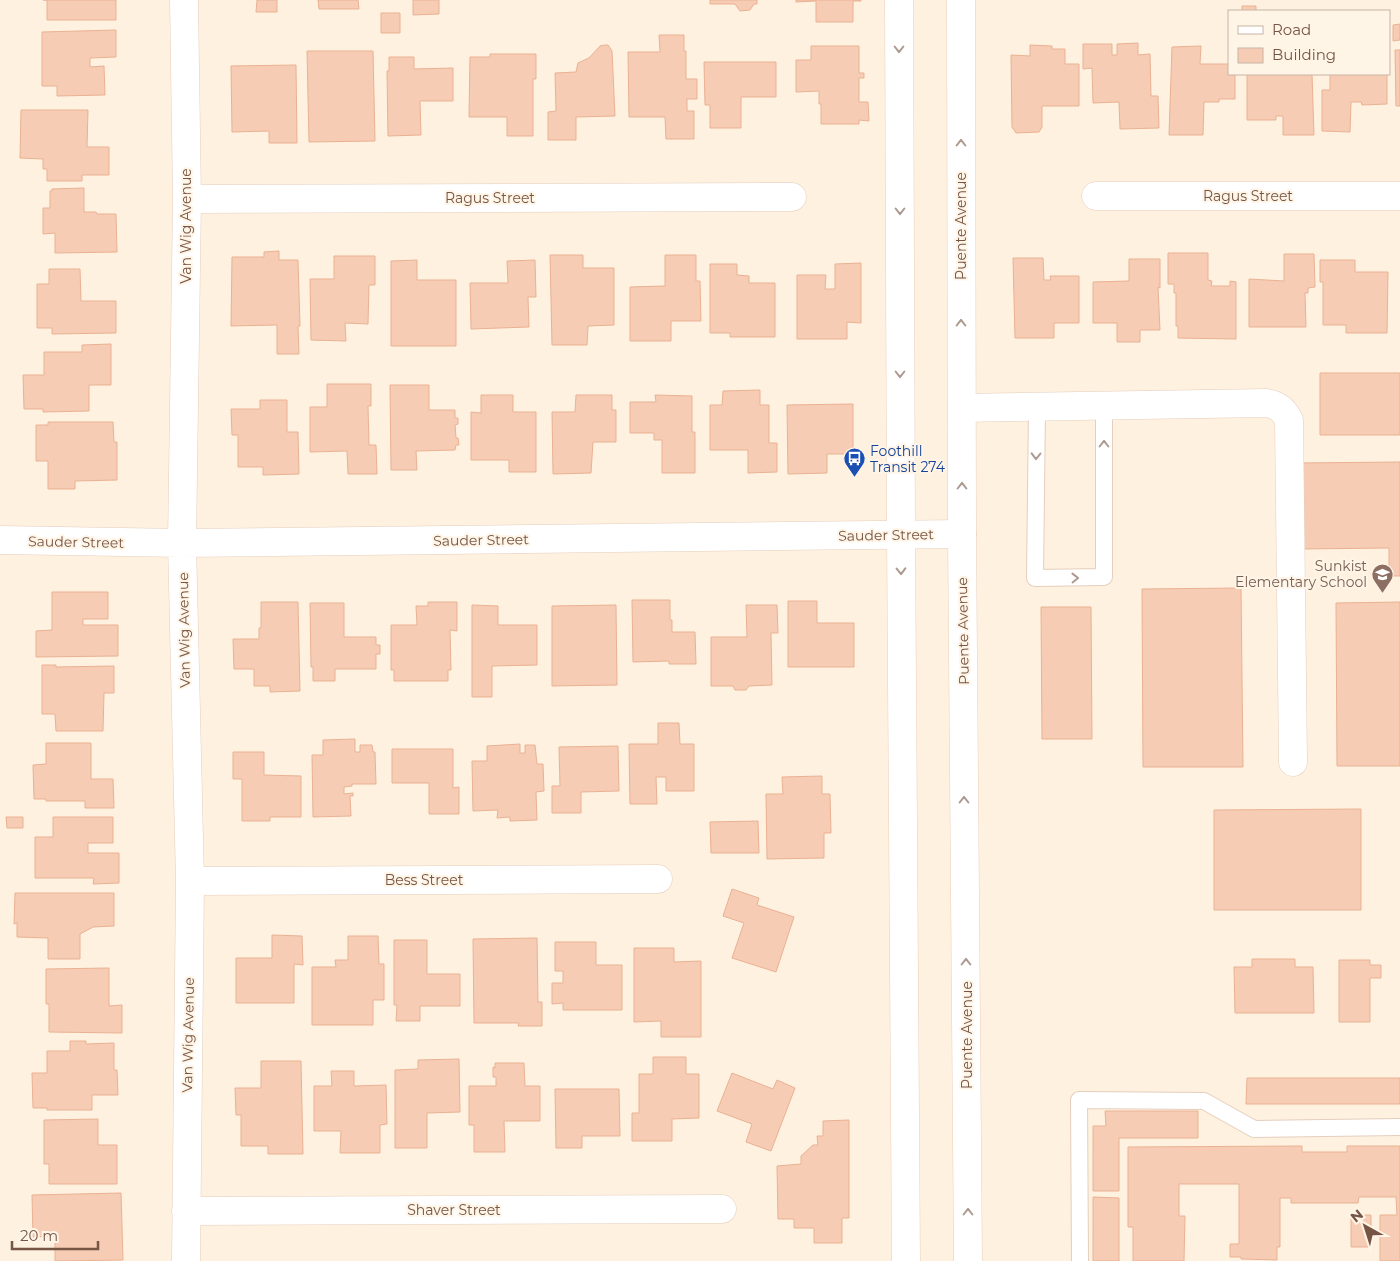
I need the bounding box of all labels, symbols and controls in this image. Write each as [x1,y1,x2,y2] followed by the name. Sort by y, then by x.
[1228,10,1390,75] legend
[1272,20,1311,39] text: Road
[894,45,904,53] one-way arrow
[1272,45,1336,64] text: Building
[956,139,966,146] one-way arrow
[177,168,195,284] street label: Van Wig Avenue
[952,172,970,280] street label: Puente Avenue
[1203,187,1293,205] street label: Ragus Street
[445,189,535,207] street label: Ragus Street
[895,208,905,215] one-way arrow
[956,319,967,327] one-way arrow
[895,370,905,378] one-way arrow
[1099,439,1109,447] one-way arrow
[870,442,946,476] place label: Foothill Transit 274
[842,447,866,478] bus stop icon: Foothill Transit 274
[1031,452,1041,460] one-way arrow
[957,481,967,489] one-way arrow
[838,525,934,545] street label: Sauder Street
[433,530,529,550] street label: Sauder Street
[28,532,124,552] street label: Sauder Street
[1235,557,1367,591] place label: Sunkist Elementary School
[1371,562,1395,593] school or university icon: Sunkist Elementary School
[896,568,906,575] one-way arrow
[174,572,194,688] street label: Van Wig Avenue
[1072,573,1079,583] one-way arrow
[953,577,973,685] street label: Puente Avenue
[959,796,970,804] one-way arrow
[385,871,464,889] street label: Bess Street
[961,958,971,966] one-way arrow
[178,977,198,1093] street label: Van Wig Avenue
[958,981,976,1089] street label: Puente Avenue
[407,1201,501,1219] street label: Shaver Street
[1340,1201,1390,1251] north arrow
[1347,1205,1367,1226] text: N
[963,1208,973,1216] one-way arrow
[12,1218,99,1250] scale bar
[20,1226,58,1245] text: 20 m

